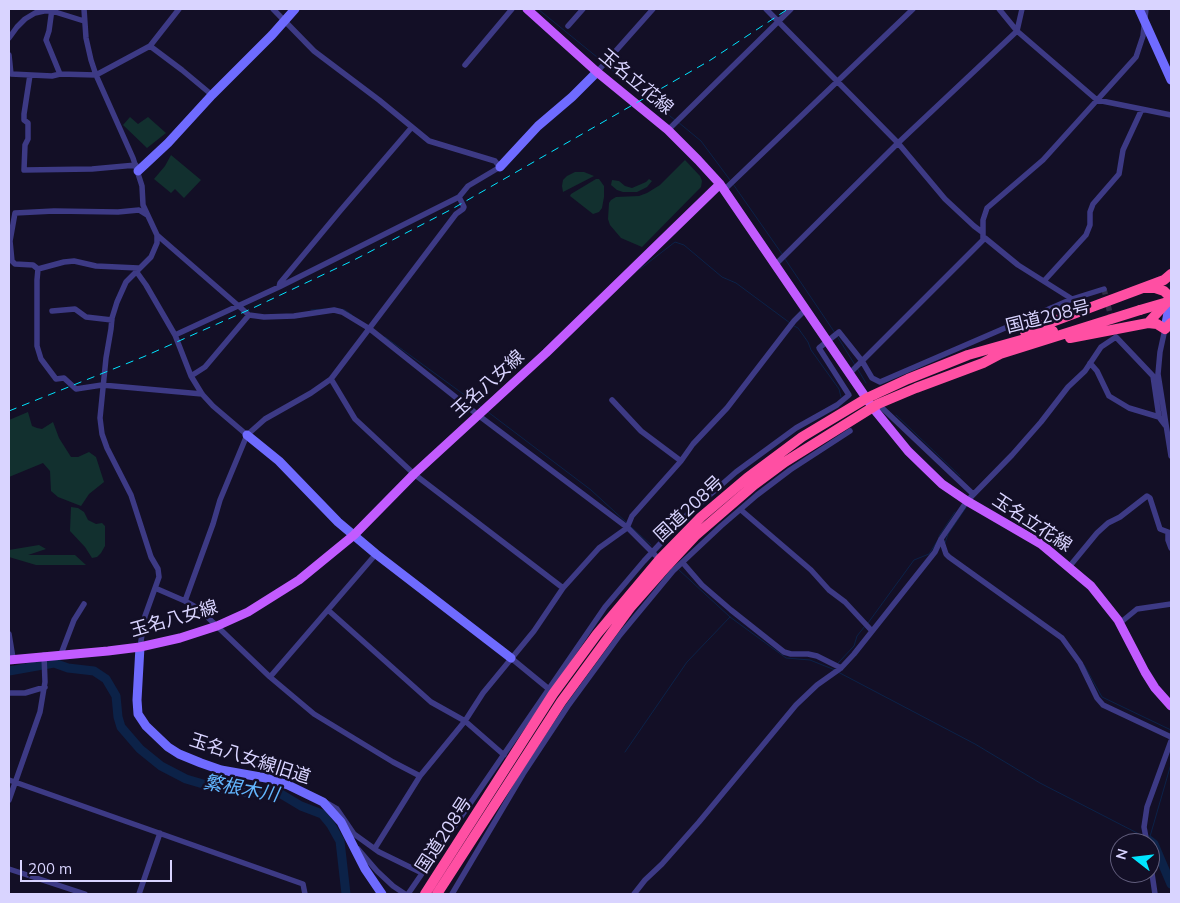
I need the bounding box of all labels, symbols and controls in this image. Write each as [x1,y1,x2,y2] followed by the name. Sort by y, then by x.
[595,45,677,119] street label: 玉名立花線
[1003,296,1093,338] street label: 国道208号
[447,346,529,422] street label: 玉名八女線
[650,472,728,546] street label: 国道208号
[988,489,1076,557] street label: 玉名立花線
[128,596,220,642] street label: 玉名八女線
[187,729,313,789] street label: 玉名八女線旧道
[202,771,280,807] water label: 繁根木川
[411,793,477,877] street label: 国道208号
[1110,833,1160,883] north arrow
[1111,847,1132,862] text: N
[22,850,175,882] scale bar
[28,859,72,878] text: 200 m

